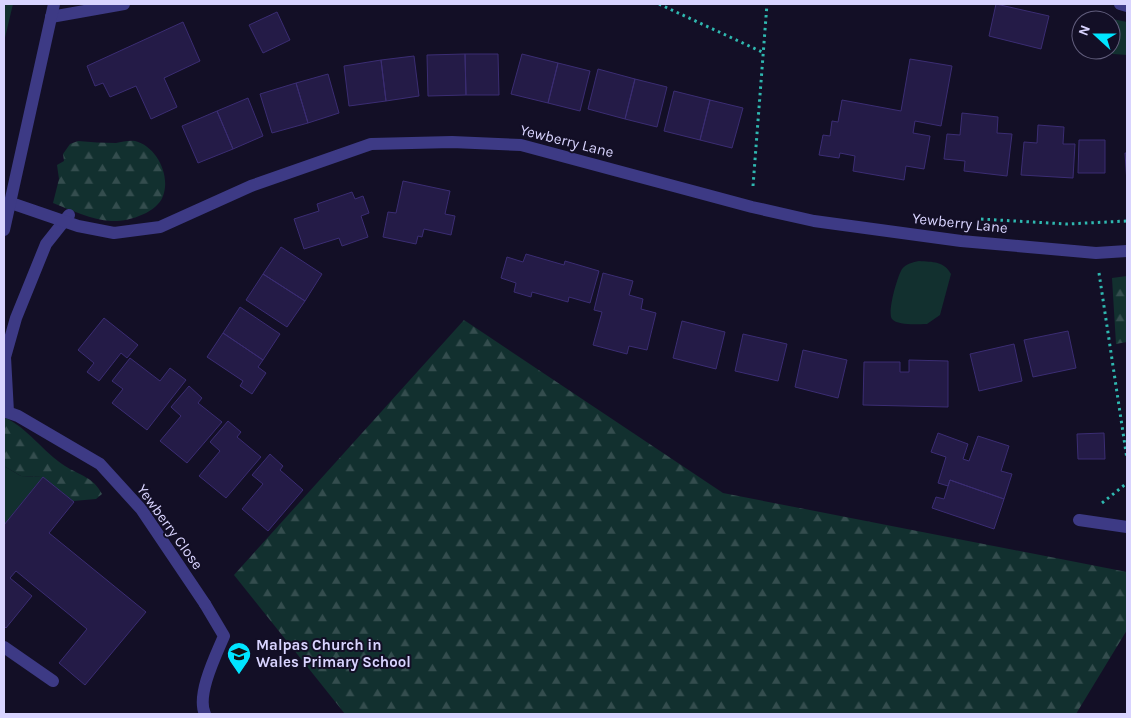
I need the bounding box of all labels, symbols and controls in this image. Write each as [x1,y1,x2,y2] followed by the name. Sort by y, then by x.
[1071,10,1121,60] north arrow
[1075,23,1094,38] text: N
[518,121,616,161] street label: Yewberry Lane
[911,209,1009,237] street label: Yewberry Lane
[133,481,207,573] street label: Yewberry Close
[256,636,411,671] place label: Malpas Church in Wales Primary School
[226,641,252,675] school or university icon: Malpas Church in Wales Primary School

